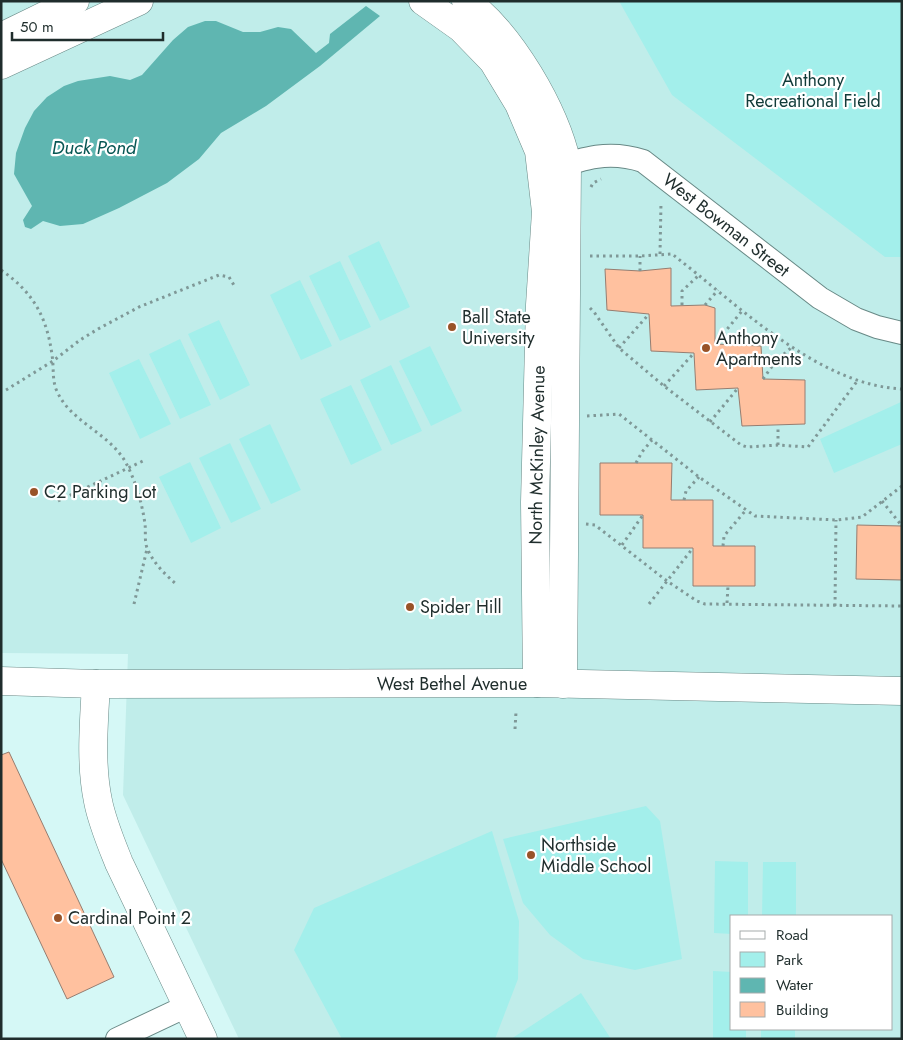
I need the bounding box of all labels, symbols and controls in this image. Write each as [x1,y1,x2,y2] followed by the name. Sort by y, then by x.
[12,10,164,42] scale bar
[20,16,54,38] text: 50 m
[745,67,881,114] park label: Anthony Recreational Field
[52,134,138,161] water label: Duck Pond
[657,167,796,283] street label: West Bowman Street
[462,304,535,351] place label: Ball State University
[446,321,458,333] marker: Ball State University
[716,325,802,372] place label: Anthony Apartments
[700,342,712,354] marker: Anthony Apartments
[522,365,552,545] street label: North McKinley Avenue
[44,479,157,505] place label: C2 Parking Lot
[28,486,40,498] marker: C2 Parking Lot
[420,594,502,620] place label: Spider Hill
[404,601,416,613] marker: Spider Hill
[377,671,527,697] street label: West Bethel Avenue
[541,832,651,879] place label: Northside Middle School
[525,849,537,861] marker: Northside Middle School
[68,905,191,931] place label: Cardinal Point 2
[52,912,64,924] marker: Cardinal Point 2
[730,915,893,1030] legend
[776,924,808,946] text: Road
[776,949,803,971] text: Park
[776,974,814,996] text: Water
[776,999,828,1021] text: Building

